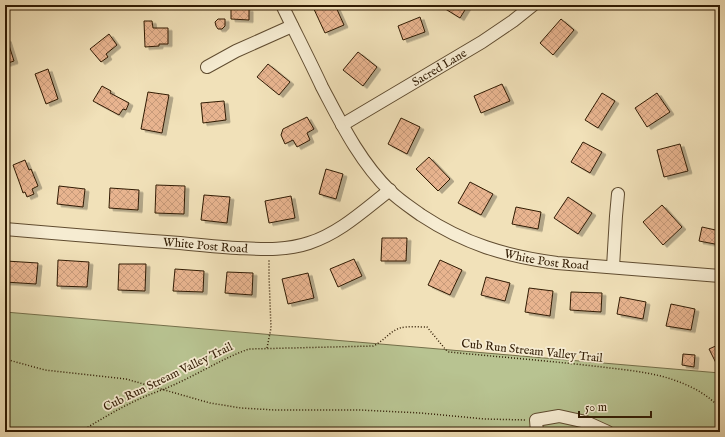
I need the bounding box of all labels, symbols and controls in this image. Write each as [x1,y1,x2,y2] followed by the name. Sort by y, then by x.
[409,45,470,89] street label: Sacred Lane
[162,234,249,256] street label: White Post Road
[503,246,590,273] street label: White Post Road
[461,336,604,366] street label: Cub Run Stream Valley Trail
[101,339,236,415] street label: Cub Run Stream Valley Trail
[579,393,651,419] scale bar
[585,400,607,415] text: 50 m

